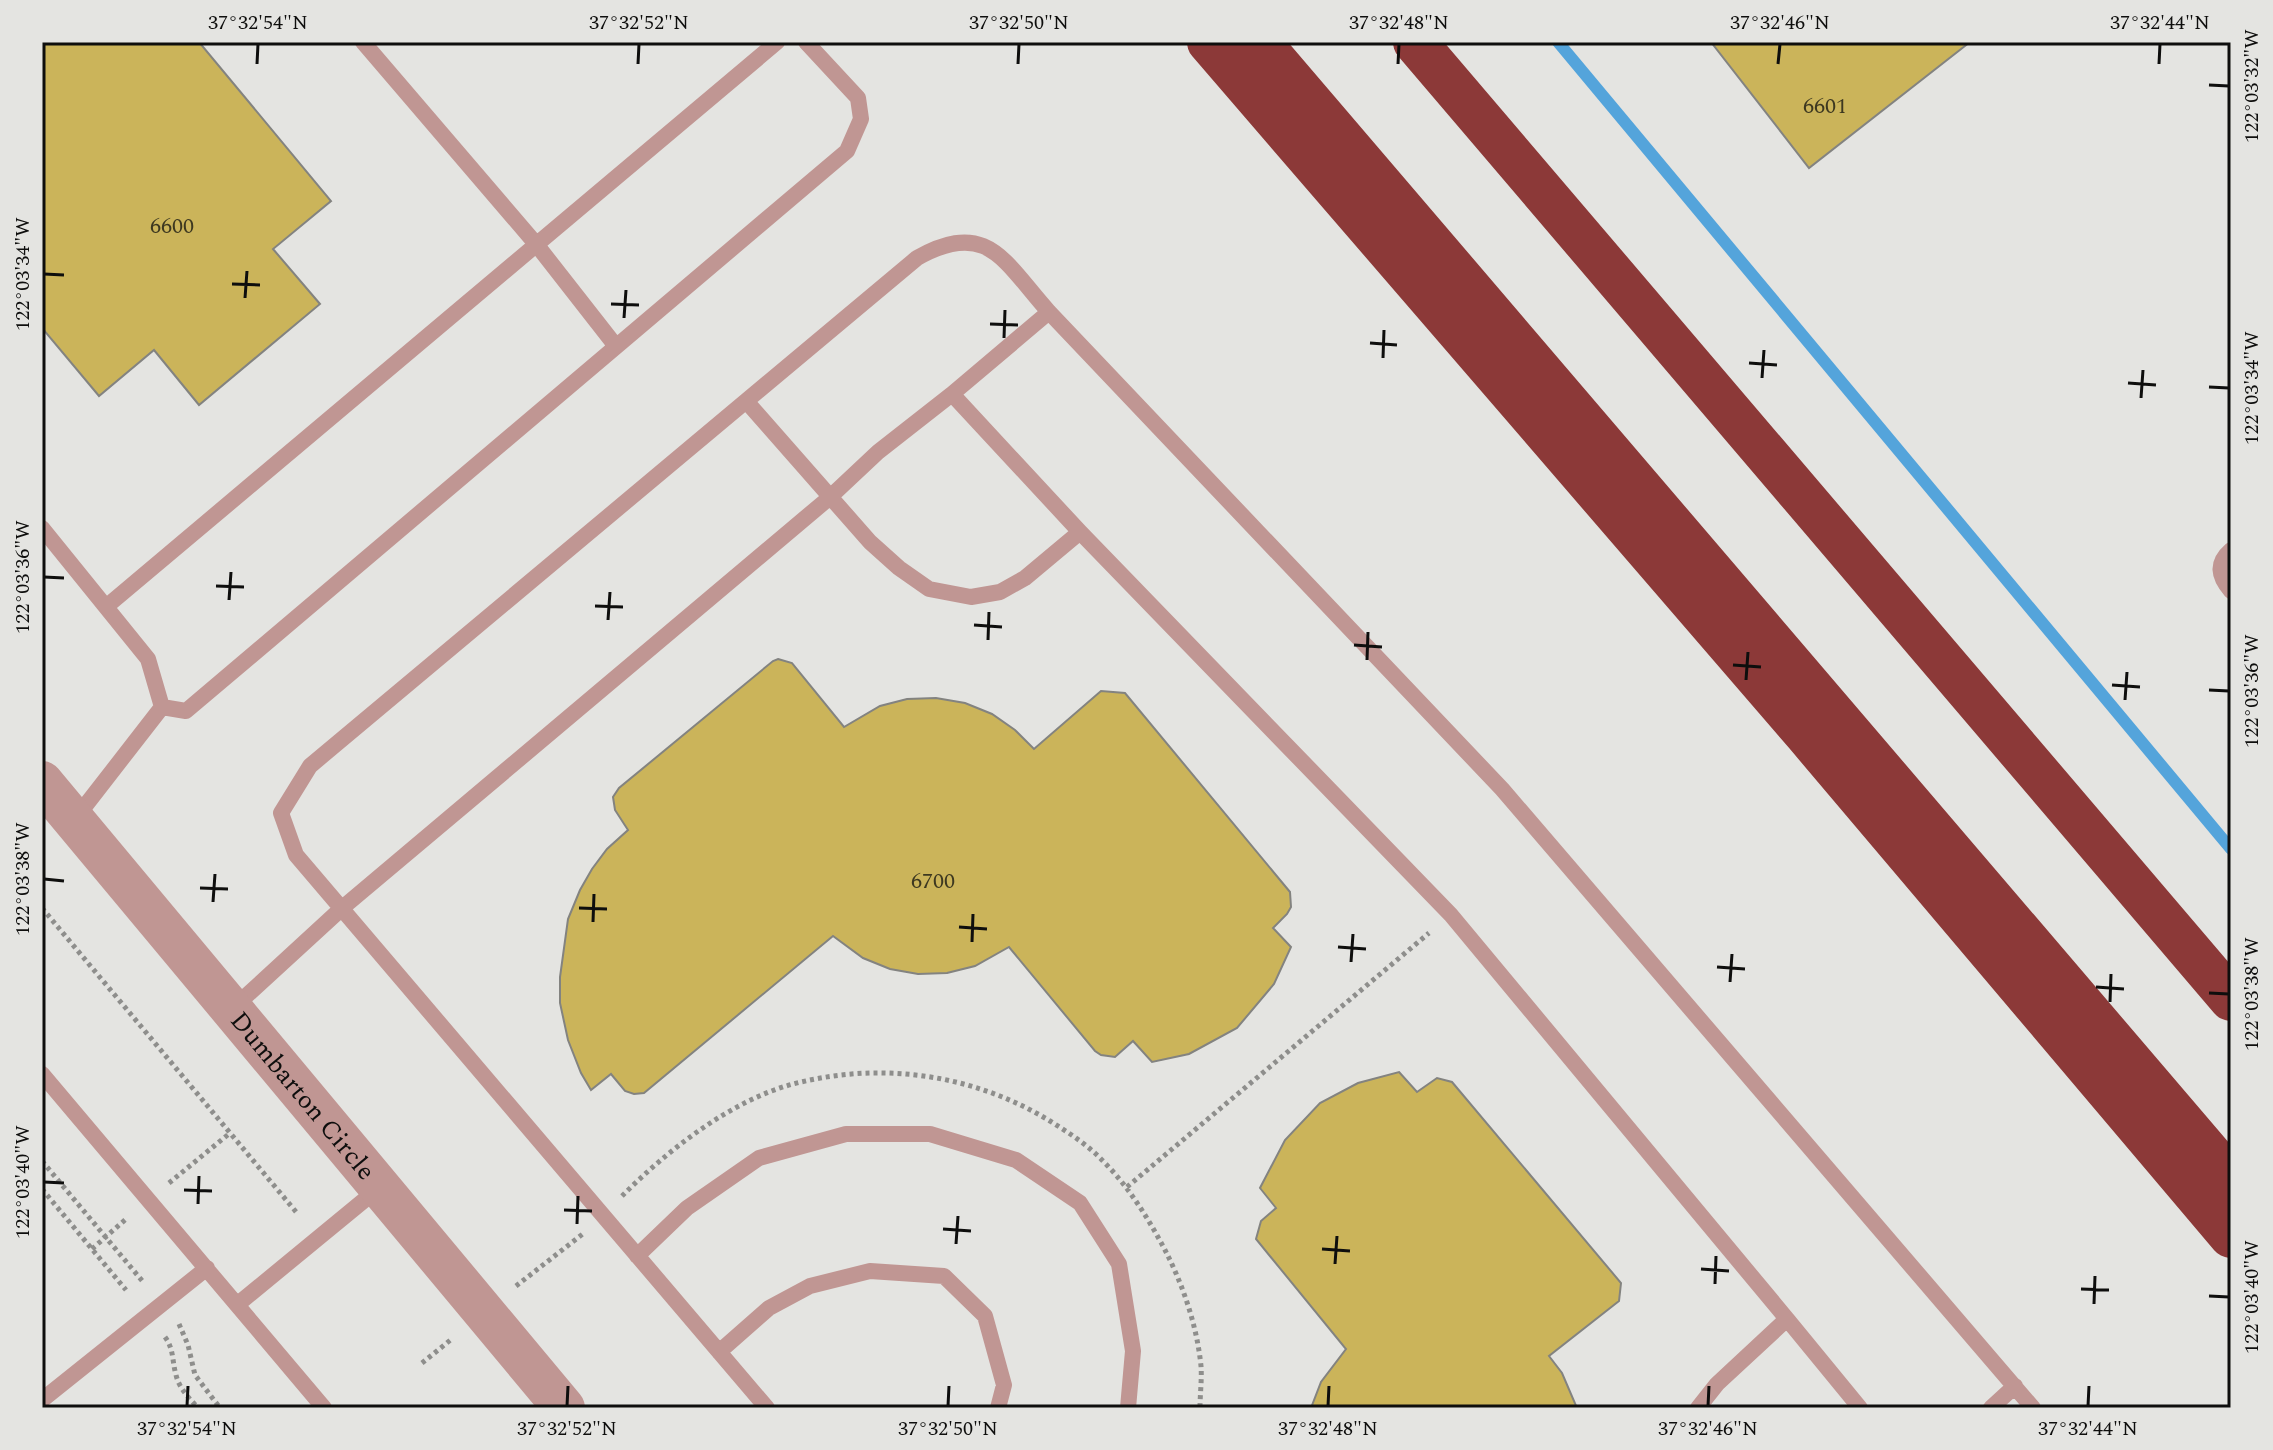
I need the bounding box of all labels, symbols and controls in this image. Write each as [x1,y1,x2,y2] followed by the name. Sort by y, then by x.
[208,8,308,38] text: 37°32'54"N
[589,8,689,38] text: 37°32'52"N
[969,8,1069,38] text: 37°32'50"N
[1349,8,1449,38] text: 37°32'48"N
[1730,8,1830,38] text: 37°32'46"N
[2110,8,2210,38] text: 37°32'44"N
[2237,29,2267,143] text: 122°03'32"W
[1803,90,1847,123] house number: 6601
[150,210,194,243] house number: 6600
[8,217,38,331] text: 122°03'34"W
[2237,331,2267,445] text: 122°03'34"W
[8,520,38,634] text: 122°03'36"W
[2237,634,2267,748] text: 122°03'36"W
[8,822,38,936] text: 122°03'38"W
[911,865,955,898] house number: 6700
[2237,937,2267,1051] text: 122°03'38"W
[220,1003,385,1189] street label: Dumbarton Circle
[8,1125,38,1239] text: 122°03'40"W
[2237,1240,2267,1354] text: 122°03'40"W
[137,1414,237,1444] text: 37°32'54"N
[517,1414,617,1444] text: 37°32'52"N
[898,1414,998,1444] text: 37°32'50"N
[1278,1414,1378,1444] text: 37°32'48"N
[1658,1414,1758,1444] text: 37°32'46"N
[2038,1414,2138,1444] text: 37°32'44"N

